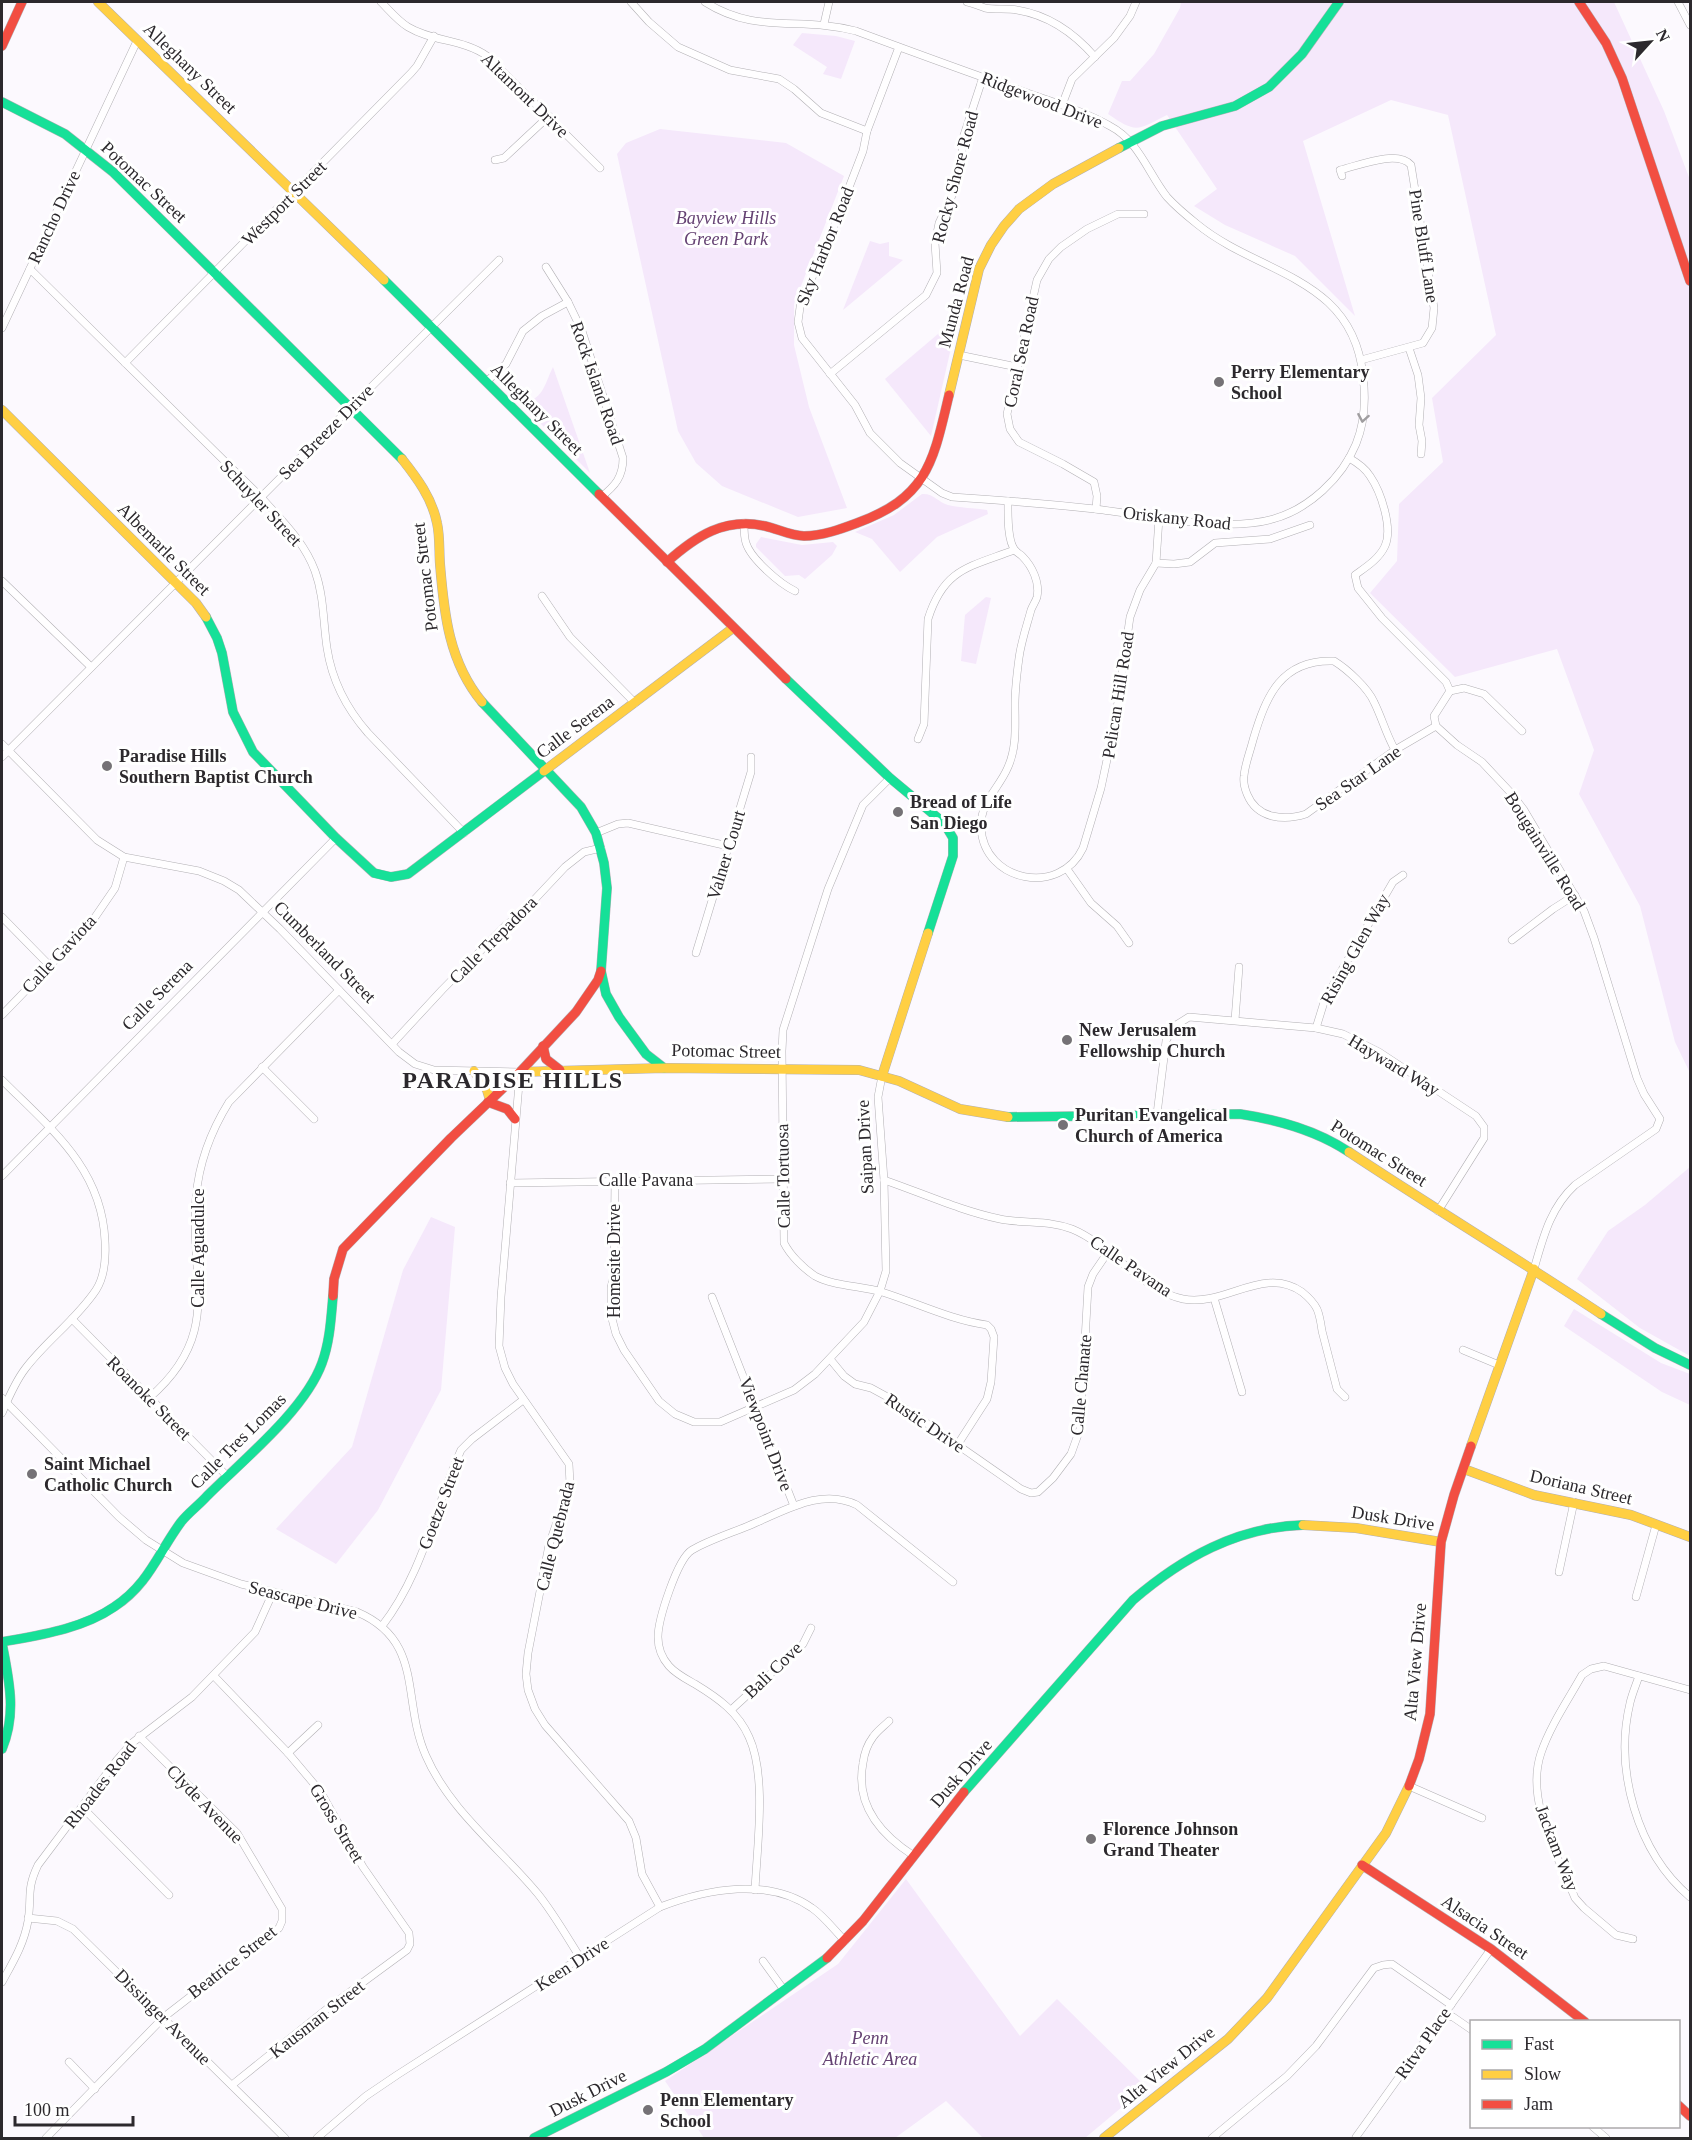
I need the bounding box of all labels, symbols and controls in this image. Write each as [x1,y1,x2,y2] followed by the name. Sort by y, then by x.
[1620,12,1680,72] north arrow
[139,19,241,117] street label: Alleghany Street
[1653,26,1673,45] text: N
[477,48,573,142] street label: Altamont Drive
[978,68,1106,132] street label: Ridgewood Drive
[928,109,982,245] street label: Rocky Shore Road
[97,137,191,227] street label: Potomac Street
[238,157,330,249] street label: Westport Street
[24,167,84,267] street label: Rancho Drive
[792,184,858,308] street label: Sky Harbor Road
[1405,188,1443,304] street label: Pine Bluff Lane
[676,208,776,249] park label: Bayview Hills Green Park
[934,254,978,350] street label: Munda Road
[999,295,1043,409] street label: Coral Sea Road
[567,319,627,447] street label: Rock Island Road
[487,359,587,459] street label: Alleghany Street
[1231,362,1369,403] place label: Perry Elementary School
[1212,375,1226,389] marker: Perry Elementary School
[274,380,378,484] street label: Sea Breeze Drive
[1357,412,1370,422] one-way arrow
[216,456,306,550] street label: Schuyler Street
[114,499,214,599] street label: Albemarle Street
[1122,502,1232,534] street label: Oriskany Road
[408,521,442,633] street label: Potomac Street
[1098,630,1138,760] street label: Pelican Hill Road
[532,691,618,763] street label: Calle Serena
[1311,741,1405,815] street label: Sea Star Lane
[119,746,313,787] place label: Paradise Hills Southern Baptist Church
[100,759,114,773] marker: Paradise Hills Southern Baptist Church
[1501,788,1589,914] street label: Bougainville Road
[910,792,1012,833] place label: Bread of Life San Diego
[891,805,905,819] marker: Bread of Life San Diego
[703,808,749,902] street label: Valner Court
[1316,890,1394,1008] street label: Rising Glen Way
[445,892,541,988] street label: Calle Trepadora
[270,897,380,1007] street label: Cumberland Street
[18,911,100,997] street label: Calle Gaviota
[118,956,196,1034] street label: Calle Serena
[1079,1020,1225,1061] place label: New Jerusalem Fellowship Church
[1345,1030,1443,1100] street label: Hayward Way
[1060,1033,1074,1047] marker: New Jerusalem Fellowship Church
[671,1040,781,1062] street label: Potomac Street
[402,1067,624,1093] district label: PARADISE HILLS
[853,1099,877,1195] street label: Saipan Drive
[1075,1105,1228,1146] place label: Puritan Evangelical Church of America
[1327,1116,1431,1190] street label: Potomac Street
[1056,1118,1070,1132] marker: Puritan Evangelical Church of America
[772,1123,794,1229] street label: Calle Tortuosa
[599,1170,693,1190] street label: Calle Pavana
[188,1188,208,1308] street label: Calle Aguadulce
[604,1204,624,1318] street label: Homesite Drive
[1086,1231,1176,1301] street label: Calle Pavana
[1067,1334,1095,1436] street label: Calle Chanate
[103,1352,195,1444] street label: Roanoke Street
[735,1374,797,1494] street label: Viewpoint Drive
[186,1389,290,1493] street label: Calle Tres Lomas
[881,1389,969,1457] street label: Rustic Drive
[44,1454,172,1495] place label: Saint Michael Catholic Church
[414,1454,468,1552] street label: Goetze Street
[1528,1466,1634,1508] street label: Doriana Street
[25,1467,39,1481] marker: Saint Michael Catholic Church
[532,1479,578,1593] street label: Calle Quebrada
[1350,1502,1436,1534] street label: Dusk Drive
[247,1577,359,1623] street label: Seascape Drive
[1400,1602,1430,1722] street label: Alta View Drive
[740,1638,806,1702] street label: Bali Cove
[926,1735,996,1811] street label: Dusk Drive
[60,1738,140,1832] street label: Rhoades Road
[163,1761,247,1847] street label: Clyde Avenue
[306,1780,368,1866] street label: Gross Street
[1531,1802,1583,1894] street label: Jackam Way
[1103,1819,1238,1860] place label: Florence Johnson Grand Theater
[1084,1832,1098,1846] marker: Florence Johnson Grand Theater
[1438,1891,1532,1963] street label: Alsacia Street
[184,1921,280,2003] street label: Beatrice Street
[532,1933,612,1995] street label: Keen Drive
[111,1965,215,2069] street label: Dissinger Avenue
[266,1976,368,2062] street label: Kausman Street
[1391,2003,1455,2083] street label: Ritva Place
[1470,2020,1680,2128] legend
[1114,2022,1218,2112] street label: Alta View Drive
[822,2028,917,2069] park label: Penn Athletic Area
[1524,2034,1554,2054] text: Fast
[1524,2064,1561,2084] text: Slow
[546,2065,630,2121] street label: Dusk Drive
[15,2089,134,2127] scale bar
[660,2090,793,2131] place label: Penn Elementary School
[1524,2094,1553,2114] text: Jam
[24,2100,70,2120] text: 100 m
[641,2103,655,2117] marker: Penn Elementary School

